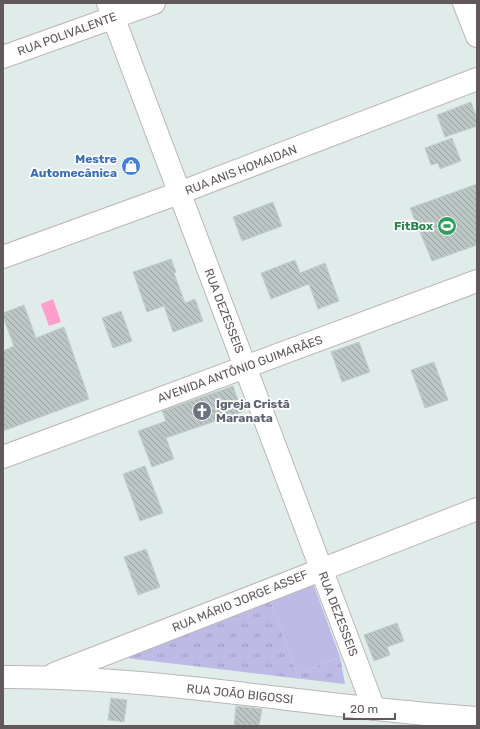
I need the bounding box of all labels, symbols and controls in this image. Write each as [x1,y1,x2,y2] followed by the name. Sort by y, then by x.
[15,10,119,58] street label: RUA POLIVALENTE
[183,142,299,198] street label: RUA ANIS HOMAIDAN
[30,152,117,180] place label: Mestre Automecânica
[120,155,142,177] shop icon: Mestre Automecânica
[436,215,458,237] sports icon: FitBox
[394,219,433,233] place label: FitBox
[201,267,247,355] street label: RUA DEZESSEIS
[156,333,324,405] street label: AVENIDA ANTÔNIO GUIMARÃES
[216,397,290,425] place label: Igreja Cristã Maranata
[191,400,213,422] church icon: Igreja Cristã Maranata
[170,567,310,635] street label: RUA MÁRIO JORGE ASSEF
[315,570,361,658] street label: RUA DEZESSEIS
[186,681,294,707] street label: RUA JOÃO BIGOSSI
[344,695,395,721] scale bar
[350,702,378,716] text: 20 m

